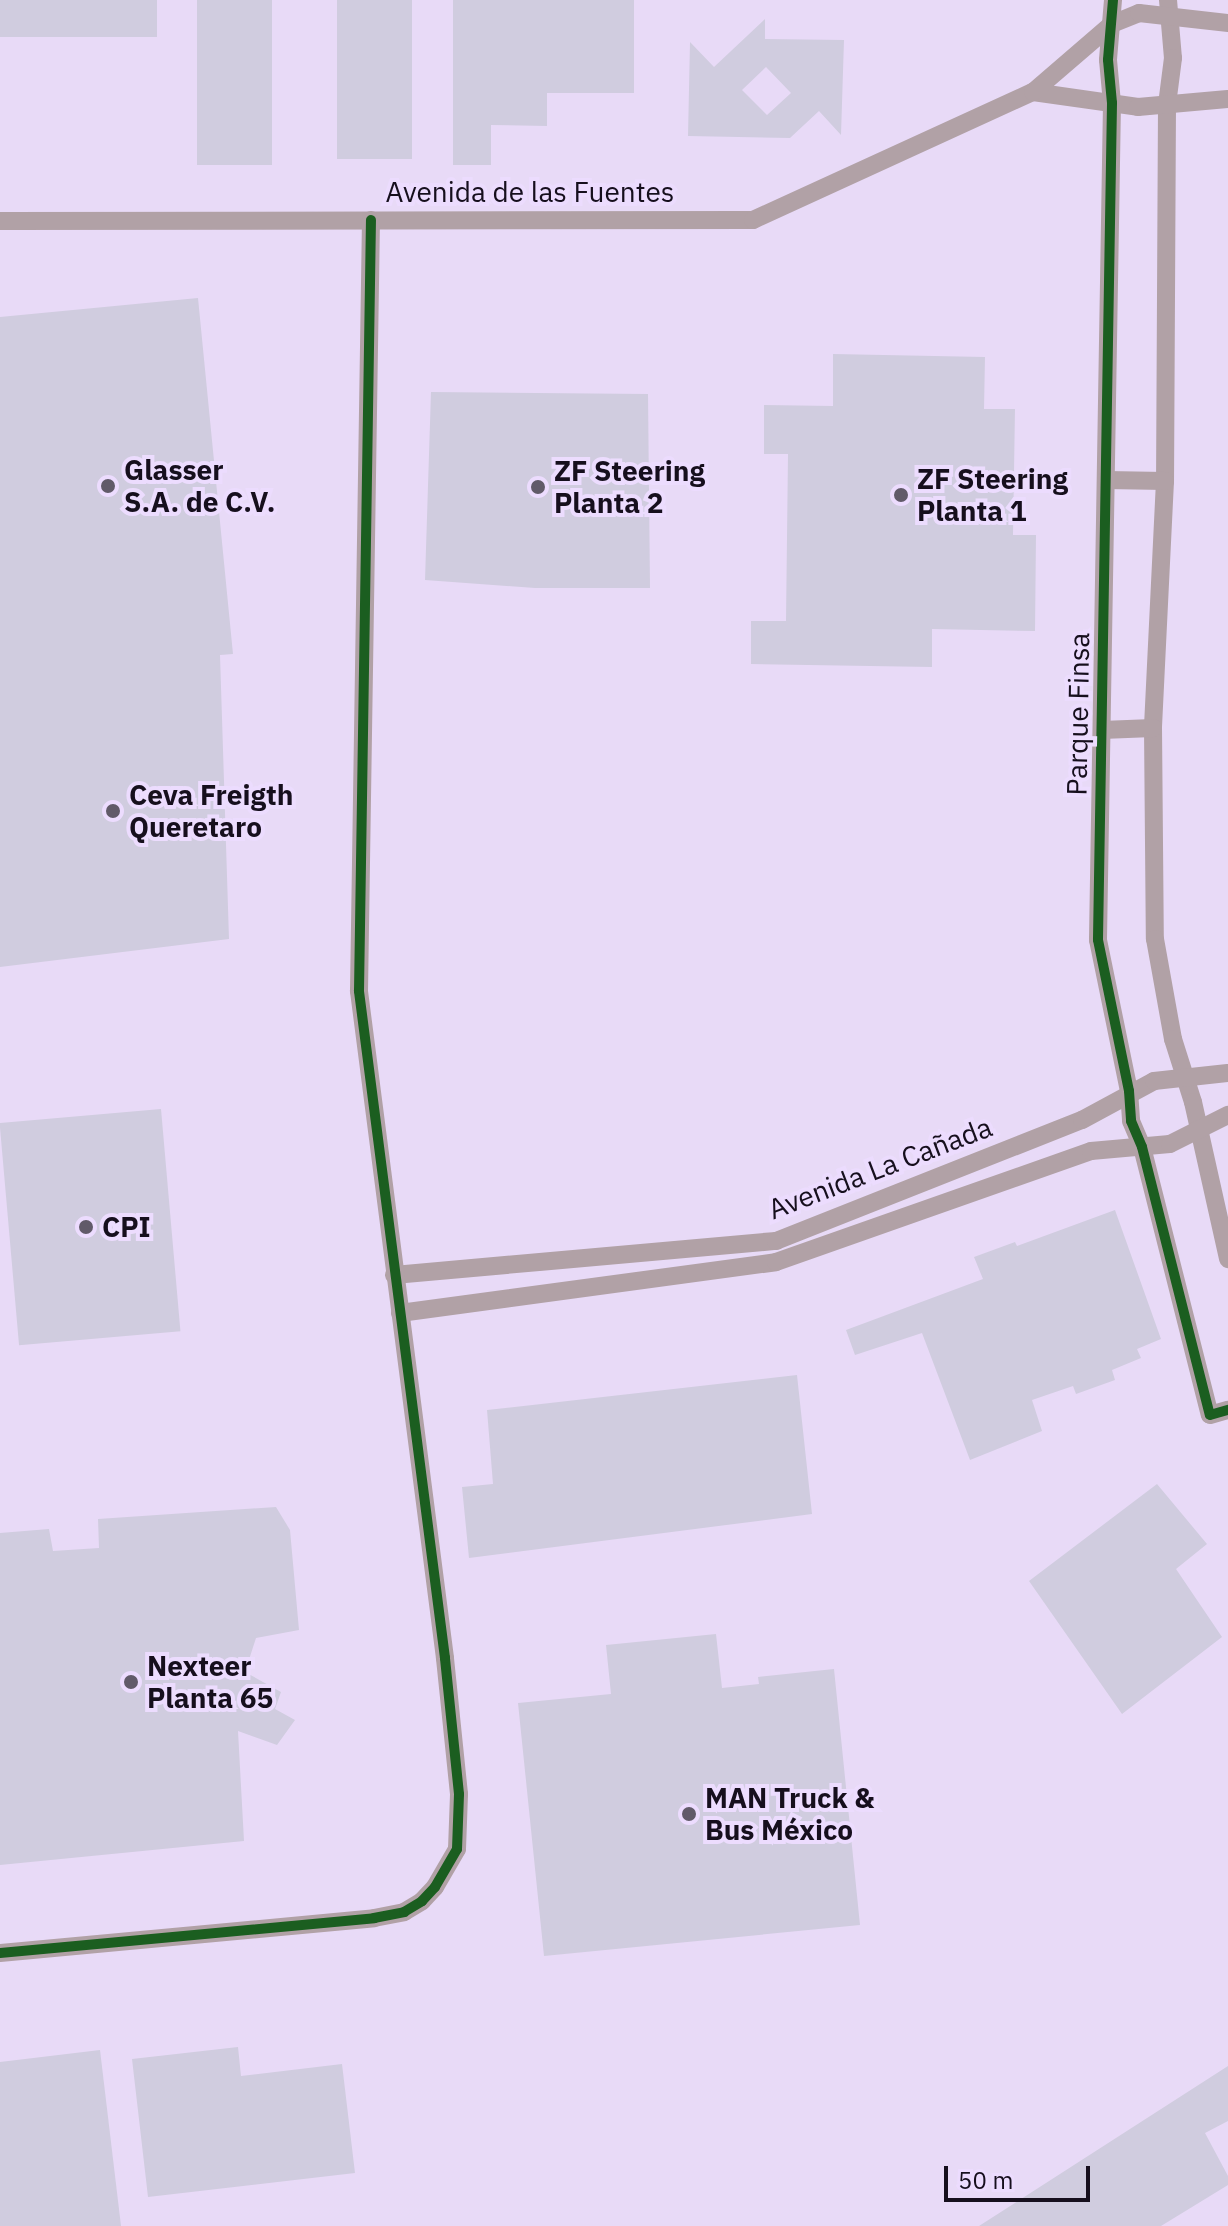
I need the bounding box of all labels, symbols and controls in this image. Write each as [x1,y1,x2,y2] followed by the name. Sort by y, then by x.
[386,175,674,209] street label: Avenida de las Fuentes
[124,453,276,519] place label: Glasser S.A. de C.V.
[554,454,705,520] place label: ZF Steering Planta 2
[917,462,1068,528] place label: ZF Steering Planta 1
[99,477,117,495] marker: Glasser S.A. de C.V.
[529,478,547,496] marker: ZF Steering Planta 2
[892,486,910,504] marker: ZF Steering Planta 1
[1060,632,1096,796] street label: Parque Finsa
[129,778,293,844] place label: Ceva Freigth Queretaro
[104,802,122,820] marker: Ceva Freigth Queretaro
[763,1110,997,1226] street label: Avenida La Cañada
[102,1210,151,1244] place label: CPI
[77,1218,95,1236] marker: CPI
[147,1649,273,1715] place label: Nexteer Planta 65
[122,1673,140,1691] marker: Nexteer Planta 65
[705,1781,875,1847] place label: MAN Truck & Bus México
[680,1805,698,1823] marker: MAN Truck & Bus México
[948,2150,1094,2200] scale bar
[958,2164,1013,2196] text: 50 m

